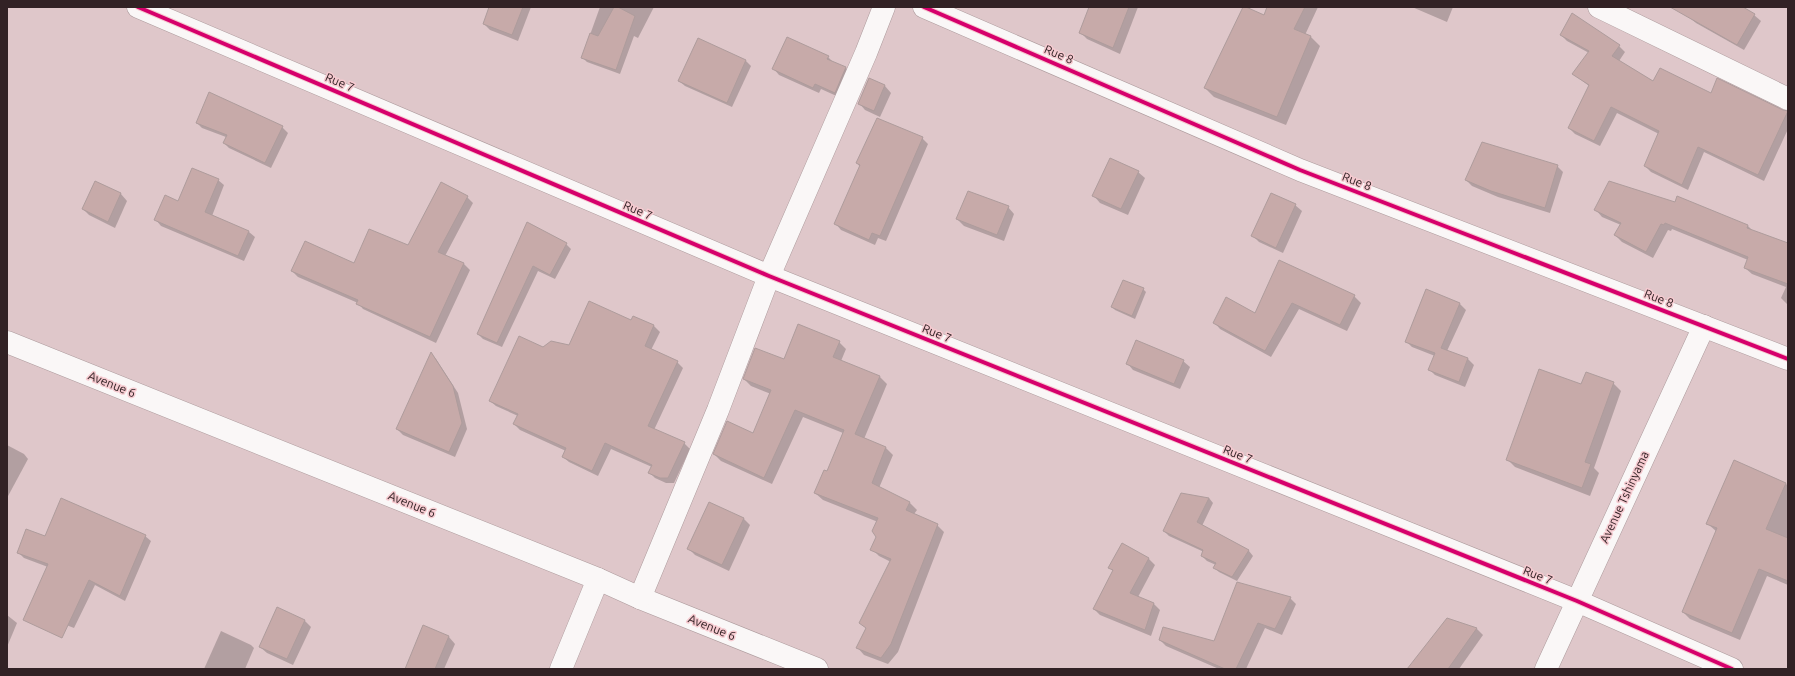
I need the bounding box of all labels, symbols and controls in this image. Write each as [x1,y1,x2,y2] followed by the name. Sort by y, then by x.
[1042,42,1076,66] street label: Rue 8
[323,70,357,94] street label: Rue 7
[1340,169,1374,193] street label: Rue 8
[621,198,655,222] street label: Rue 7
[1642,286,1676,310] street label: Rue 8
[920,321,954,345] street label: Rue 7
[86,369,138,399] street label: Avenue 6
[1221,442,1255,466] street label: Rue 7
[1597,449,1651,545] street label: Avenue Tshinyama
[386,489,438,519] street label: Avenue 6
[1521,563,1555,587] street label: Rue 7
[686,612,738,642] street label: Avenue 6

